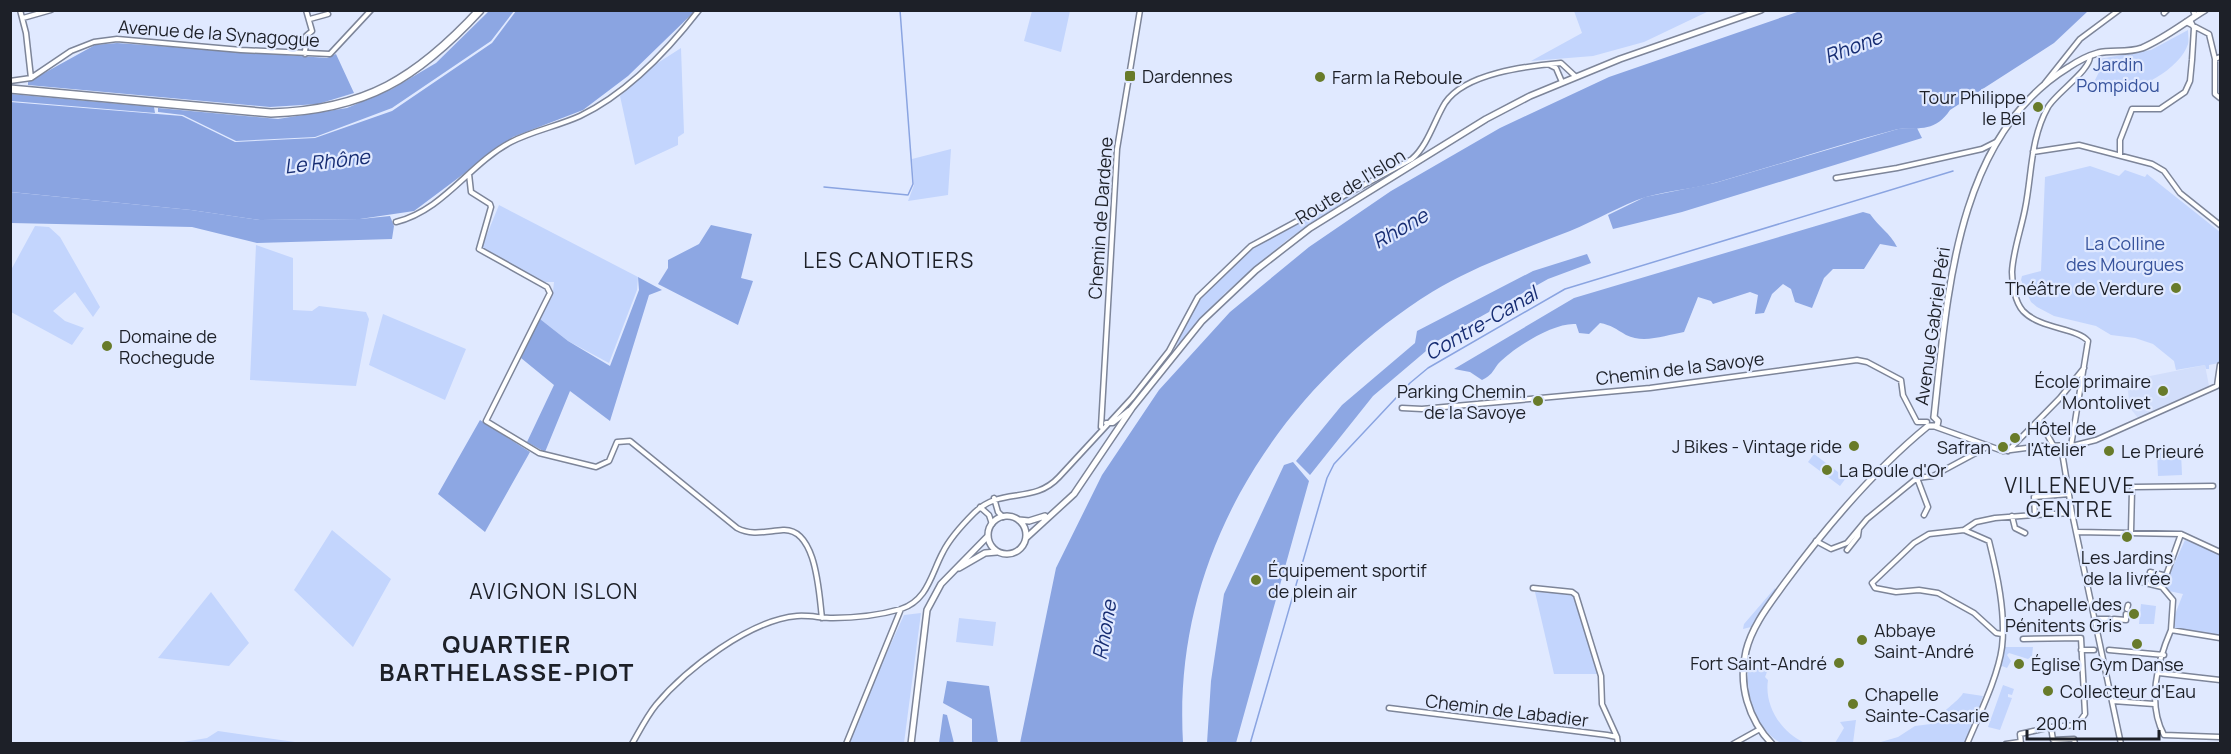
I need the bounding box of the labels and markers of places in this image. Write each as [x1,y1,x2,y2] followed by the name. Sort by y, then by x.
[1142,64,1233,88] place label: Dardennes
[1332,65,1462,89] place label: Farm la Reboule
[1123,69,1137,83] marker: Dardennes
[1313,70,1327,84] marker: Farm la Reboule
[1919,85,2026,130] place label: Tour Philippe le Bel
[2031,100,2045,114] marker: Tour Philippe le Bel
[2005,276,2164,300] place label: Théâtre de Verdure
[2169,281,2183,295] marker: Théâtre de Verdure
[119,324,217,369] place label: Domaine de Rochegude
[100,339,114,353] marker: Domaine de Rochegude
[2034,369,2151,414] place label: École primaire Montolivet
[1397,379,1526,424] place label: Parking Chemin de la Savoye
[2156,384,2170,398] marker: École primaire Montolivet
[1531,394,1545,408] marker: Parking Chemin de la Savoye
[2027,416,2096,461] place label: Hôtel de l'Atelier
[2008,431,2022,445] marker: Hôtel de l'Atelier
[1672,434,1842,458] place label: J Bikes - Vintage ride
[1937,435,1991,459] place label: Safran
[1847,439,1861,453] marker: J Bikes - Vintage ride
[2121,439,2204,463] place label: Le Prieuré
[1996,440,2010,454] marker: Safran
[2102,444,2116,458] marker: Le Prieuré
[1839,458,1947,482] place label: La Boule d'Or
[1820,463,1834,477] marker: La Boule d'Or
[2120,530,2134,544] marker: Les Jardins de la livrée
[2081,545,2173,590] place label: Les Jardins de la livrée
[1268,558,1427,603] place label: Équipement sportif de plein air
[1249,573,1263,587] marker: Équipement sportif de plein air
[2005,592,2122,637] place label: Chapelle des Pénitents Gris
[2127,607,2141,621] marker: Chapelle des Pénitents Gris
[1874,618,1974,663] place label: Abbaye Saint-André
[1855,633,1869,647] marker: Abbaye Saint-André
[2130,637,2144,651] marker: Gym Danse
[1690,651,1827,675] place label: Fort Saint-André
[2031,652,2080,676] place label: Église
[2090,652,2184,676] place label: Gym Danse
[1832,656,1846,670] marker: Fort Saint-André
[2012,657,2026,671] marker: Église
[2060,679,2196,703] place label: Collecteur d'Eau
[1865,682,1989,727] place label: Chapelle Sainte-Casarie
[2041,684,2055,698] marker: Collecteur d'Eau
[1846,697,1860,711] marker: Chapelle Sainte-Casarie

